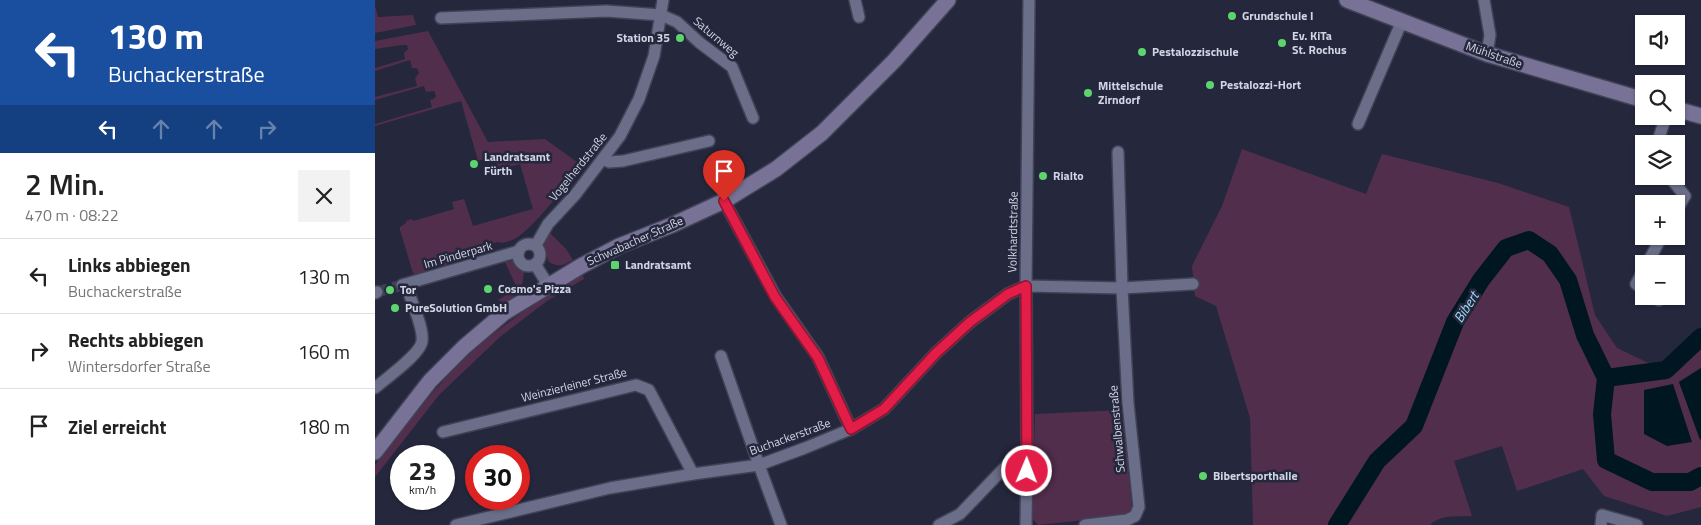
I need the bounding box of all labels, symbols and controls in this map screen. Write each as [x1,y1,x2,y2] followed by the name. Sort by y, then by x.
[1242,6,1313,25] place label: Grundschule I
[108,9,204,63] text: 130 m
[1226,10,1238,22] marker: Grundschule I
[689,12,743,62] street label: Saturnweg
[1635,15,1685,305] map controls
[1635,15,1685,65] button: sound
[25,20,90,85] icon: left
[1292,26,1347,59] place label: Ev. KiTa St. Rochus
[616,28,670,47] place label: Station 35
[674,32,686,44] marker: Station 35
[1463,36,1525,73] street label: Mühlstraße
[1276,37,1288,49] marker: Ev. KiTa St. Rochus
[1152,42,1239,61] place label: Pestalozzischule
[1136,46,1148,58] marker: Pestalozzischule
[108,57,265,91] text: Buchackerstraße
[1220,75,1302,94] place label: Pestalozzi-Hort
[1635,75,1685,125] button: search
[1098,76,1163,109] place label: Mittelschule Zirndorf
[1204,79,1216,91] marker: Pestalozzi-Hort
[1082,87,1094,99] marker: Mittelschule Zirndorf
[94,115,122,143] icon: left
[147,115,175,143] icon: ahead
[200,115,228,143] icon: ahead
[253,115,281,143] icon: right
[544,128,611,205] street label: Vogelherdstraße
[1635,135,1685,185] button: layers
[484,147,551,180] place label: Landratsamt Fürth
[703,150,745,201] pin
[710,157,738,185] icon: arrive
[468,158,480,170] marker: Landratsamt Fürth
[25,161,105,207] text: 2 Min.
[1053,166,1084,185] place label: Rialto
[298,170,350,222] button: close
[1037,170,1049,182] marker: Rialto
[1002,191,1023,273] street label: Volkhardtstraße
[1635,195,1685,245] button: +
[25,203,119,227] text: 470 m · 08:22
[584,211,686,270] street label: Schwabacher Straße
[421,236,495,273] street label: Im Pinderpark
[68,250,191,279] text: Links abbiegen
[625,255,692,274] place label: Landratsamt
[1635,255,1685,305] button: −
[609,259,621,271] marker: Landratsamt
[25,262,53,290] icon: left
[298,262,350,291] text: 130 m
[68,279,182,303] text: Buchackerstraße
[498,279,571,298] place label: Cosmo's Pizza
[400,280,417,299] place label: Tor
[482,283,494,295] marker: Cosmo's Pizza
[384,284,396,296] marker: Tor
[1448,286,1484,326] water label: Bibert
[405,298,507,317] place label: PureSolution GmbH
[389,302,401,314] marker: PureSolution GmbH
[68,325,204,354] text: Rechts abbiegen
[25,337,53,365] icon: right
[298,337,350,366] text: 160 m
[68,354,211,378] text: Wintersdorfer Straße
[519,362,629,407] street label: Weinzierleiner Straße
[1103,385,1130,474] street label: Schwalbenstraße
[25,412,53,440] icon: arrive
[68,412,166,441] text: Ziel erreicht
[298,412,350,441] text: 180 m
[746,413,833,460] street label: Buchackerstraße
[1000,444,1052,496] position arrow
[465,445,530,510] speed limit sign: 30
[408,452,437,490] text: 23
[1213,466,1298,485] place label: Bibertsporthalle
[1197,470,1209,482] marker: Bibertsporthalle
[409,480,436,499] text: km/h

